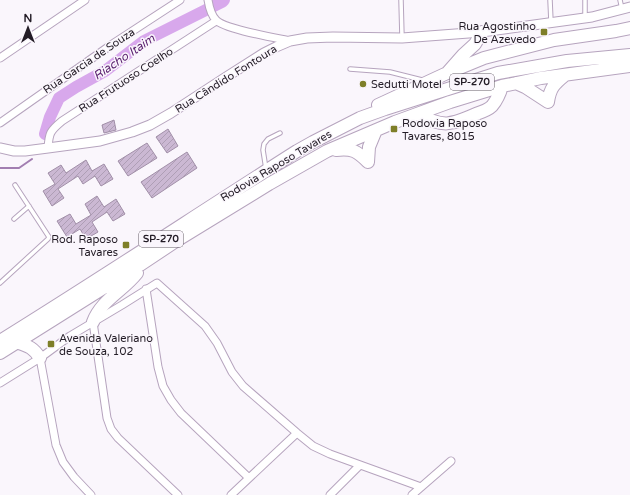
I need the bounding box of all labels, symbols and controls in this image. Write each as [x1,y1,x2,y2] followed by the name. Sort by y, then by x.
[8,8,48,48] north arrow
[24,12,32,25] text: N
[458,20,536,46] place label: Rua Agostinho De Azevedo
[41,26,137,96] street label: Rua Garcia de Souza
[539,27,549,37] marker: Rua Agostinho De Azevedo
[91,31,158,83] water label: Riacho Itaim
[173,42,279,116] street label: Rua Cândido Fontoura
[76,44,176,115] street label: Rua Frutuoso Coelho
[450,74,494,90] road number: SP-270
[371,78,442,91] place label: Sedutti Motel
[358,79,368,89] marker: Sedutti Motel
[402,117,488,143] place label: Rodovia Raposo Tavares, 8015
[389,124,399,134] marker: Rodovia Raposo Tavares, 8015
[218,128,334,204] street label: Rodovia Raposo Tavares
[139,231,183,247] road number: SP-270
[51,233,118,259] place label: Rod. Raposo Tavares
[121,240,131,250] marker: Rod. Raposo Tavares
[59,332,153,358] place label: Avenida Valeriano de Souza, 102
[46,339,56,349] marker: Avenida Valeriano de Souza, 102

